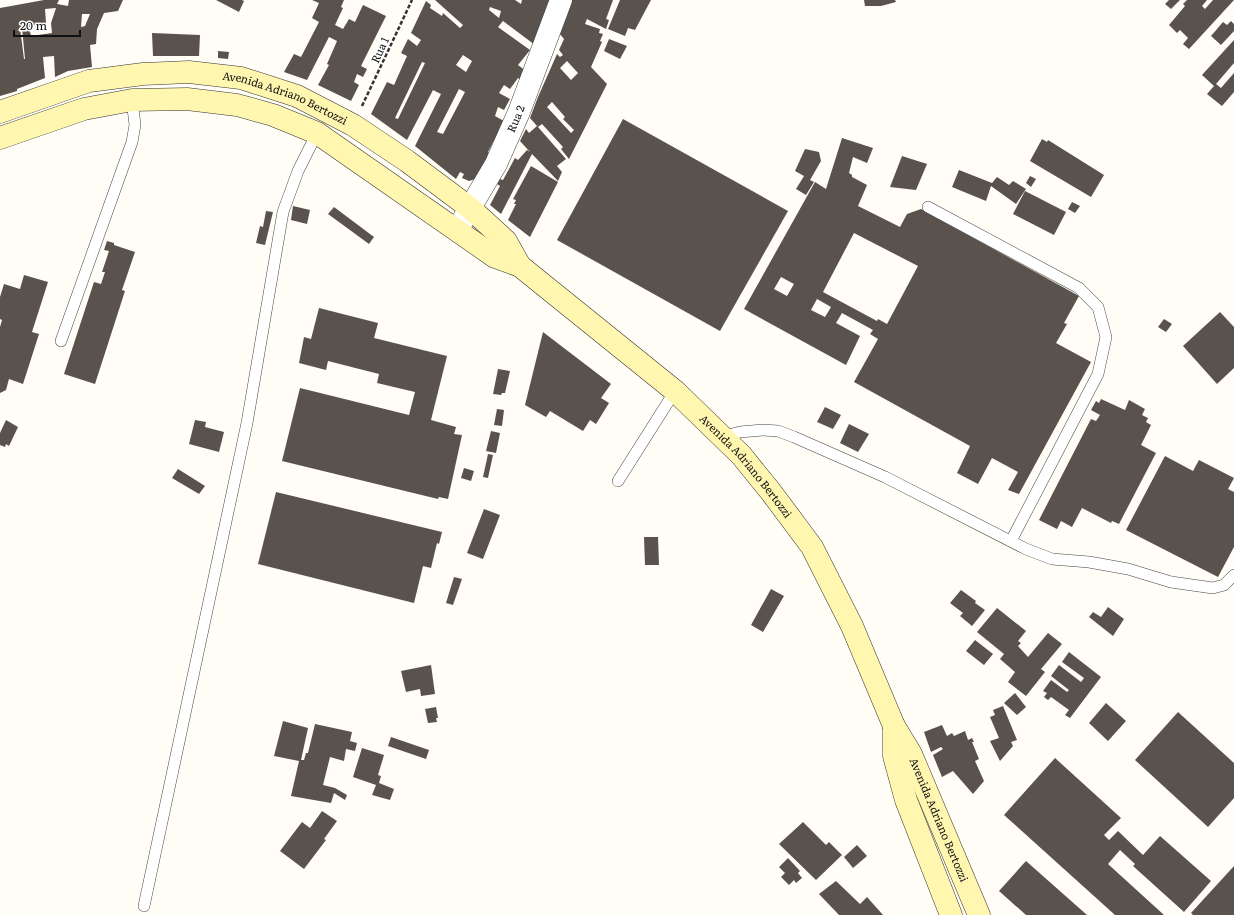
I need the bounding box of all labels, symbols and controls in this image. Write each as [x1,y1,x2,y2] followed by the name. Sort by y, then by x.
[14,12,80,38] scale bar
[20,16,47,34] text: 20 m
[366,33,392,65] street label: Rua 1
[222,67,351,128] street label: Avenida Adriano Bertozzi
[502,102,528,135] street label: Rua 2
[696,410,797,521] street label: Avenida Adriano Bertozzi
[906,755,973,884] street label: Avenida Adriano Bertozzi

